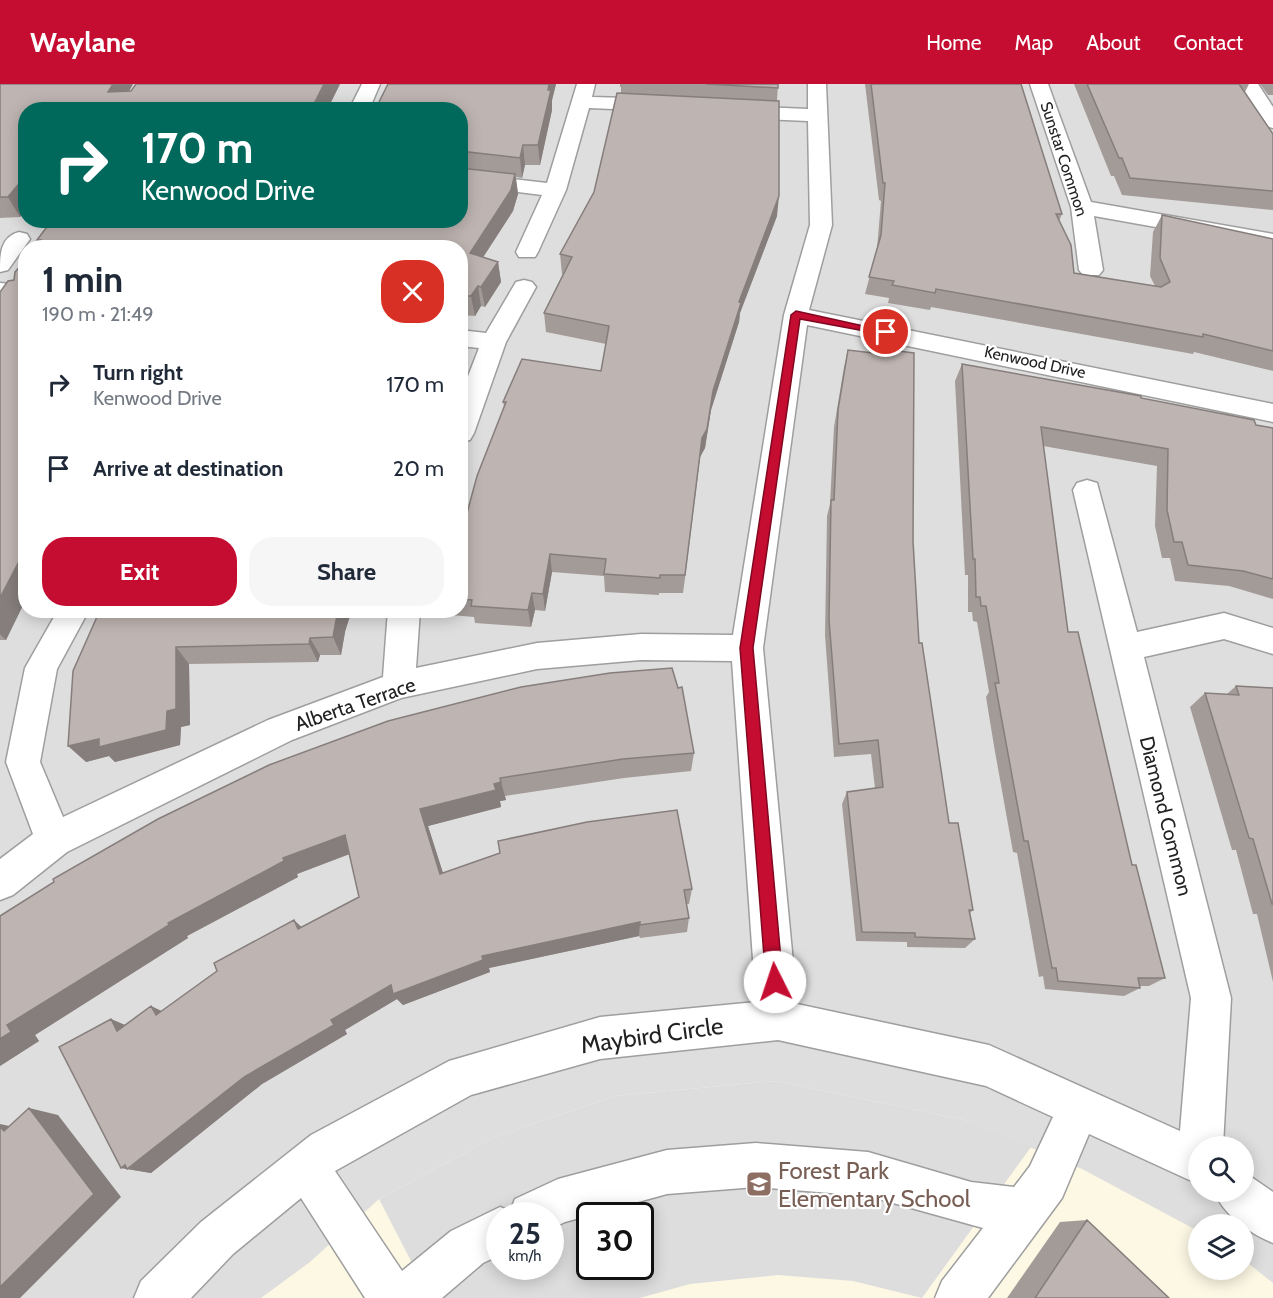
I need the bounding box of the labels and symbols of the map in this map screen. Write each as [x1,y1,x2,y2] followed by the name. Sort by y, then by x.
[1037,99,1091,219] street label: Sunstar Common
[860,306,911,357] pin
[983,342,1087,382] street label: Kenwood Drive
[292,672,418,736] street label: Alberta Terrace
[1135,734,1197,898] street label: Diamond Common
[743,950,807,1014] position arrow
[579,1011,725,1059] street label: Maybird Circle
[778,1156,971,1213] place label: Forest Park Elementary School
[744,1169,774,1199] school or university icon: Forest Park Elementary School
[576,1202,654,1280] speed limit sign: 30

